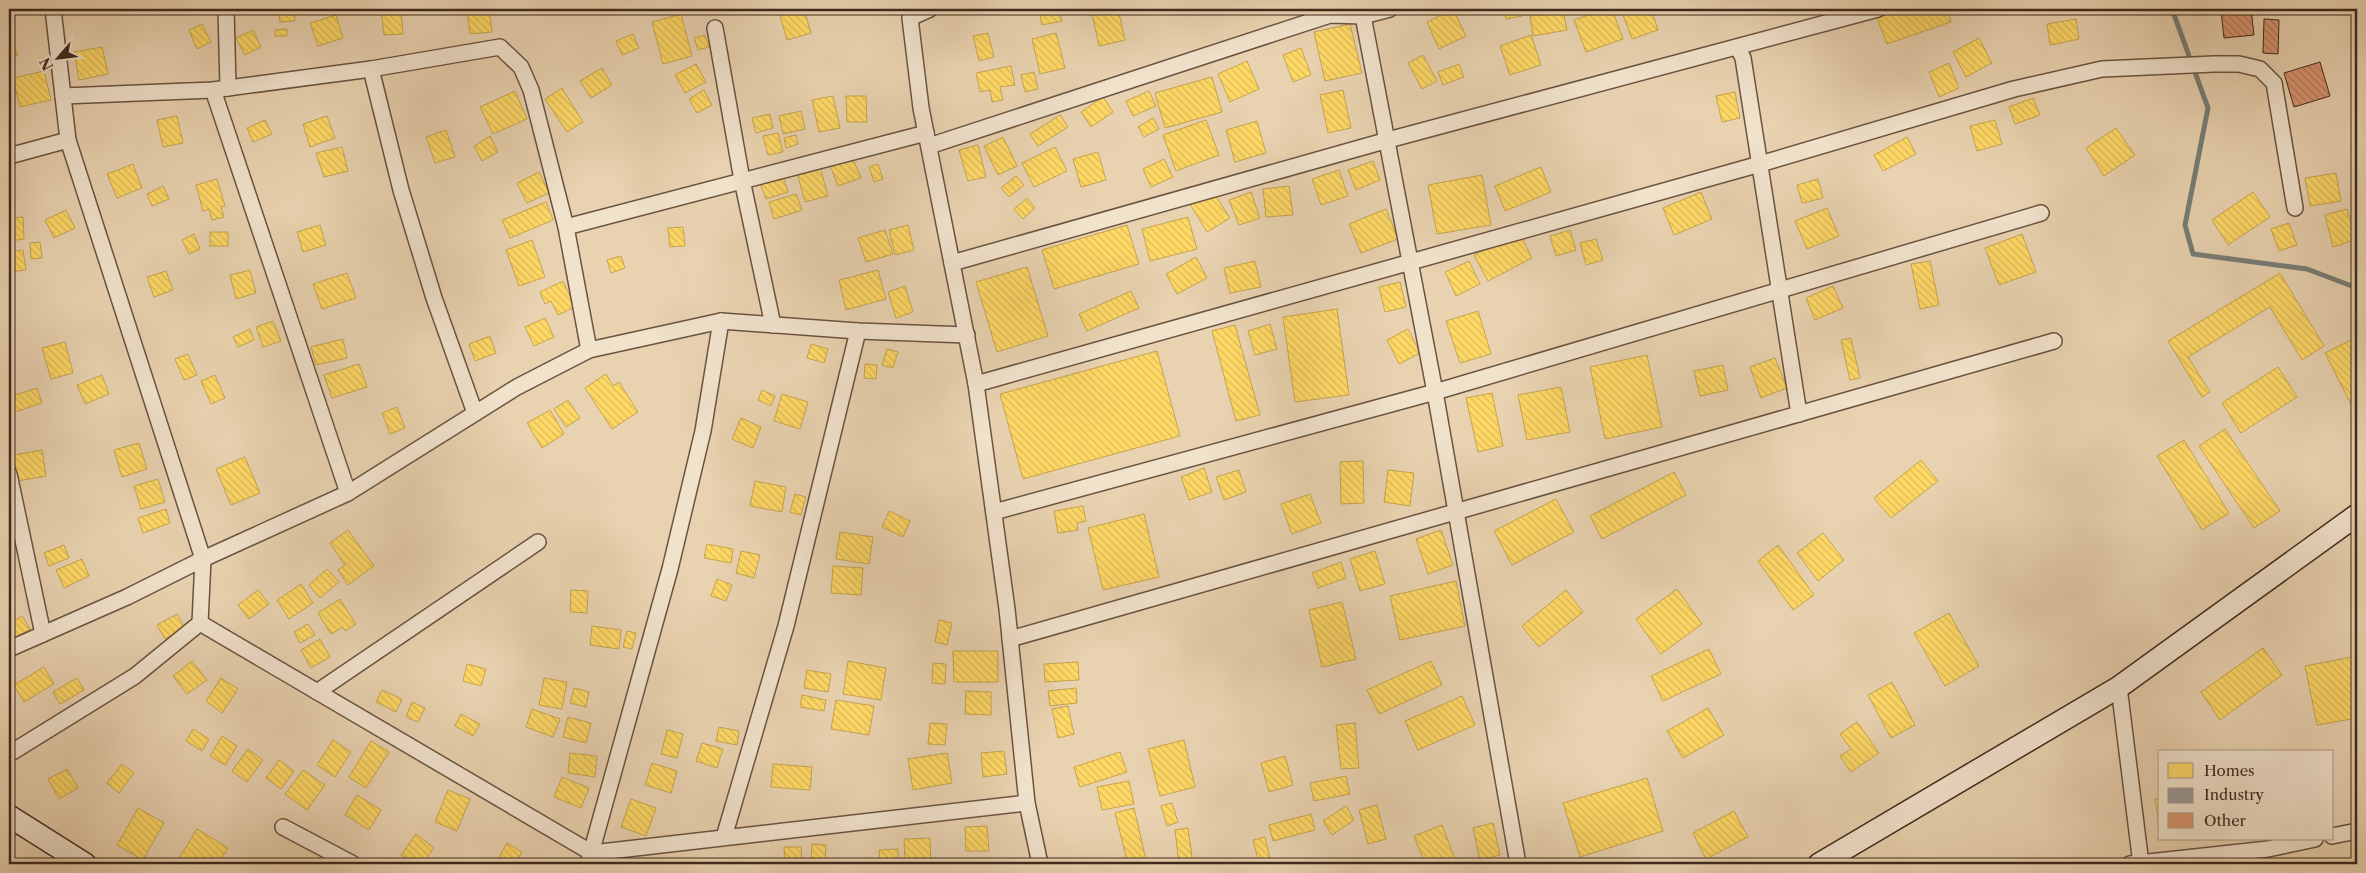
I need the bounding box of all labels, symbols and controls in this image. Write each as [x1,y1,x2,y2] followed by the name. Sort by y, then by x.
[32,32,82,82] north arrow
[36,55,57,74] text: N
[2158,750,2334,840] legend
[2204,761,2255,780] text: Homes
[2204,785,2264,804] text: Industry
[2204,811,2247,830] text: Other

